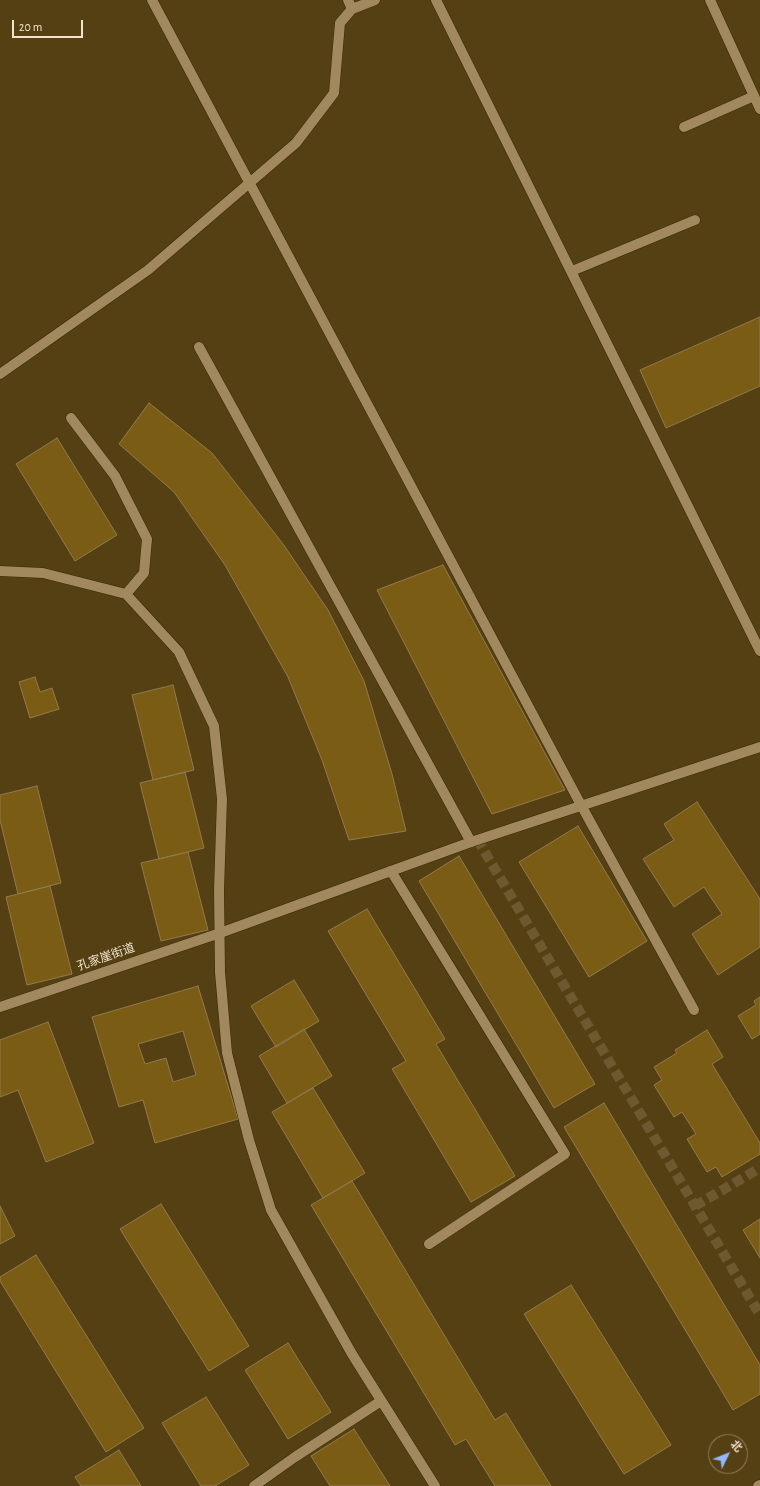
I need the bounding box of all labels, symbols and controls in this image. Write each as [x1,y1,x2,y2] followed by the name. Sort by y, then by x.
[14,12,85,38] scale bar
[19,21,42,33] text: 20 m
[75,940,137,974] street label: 孔家崖街道
[708,1434,748,1474] north arrow
[729,1438,744,1454] text: 北

